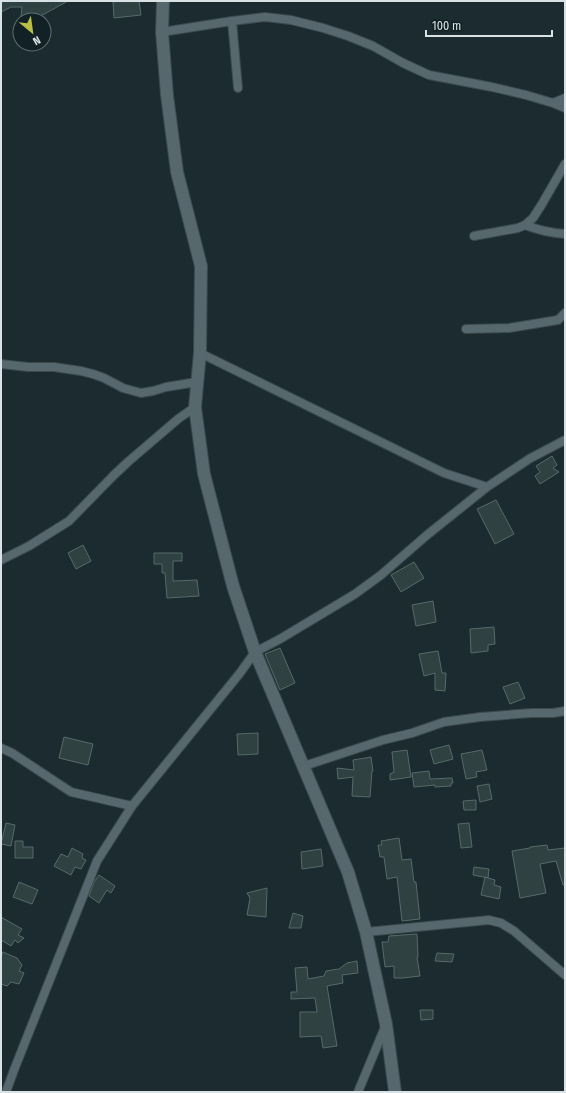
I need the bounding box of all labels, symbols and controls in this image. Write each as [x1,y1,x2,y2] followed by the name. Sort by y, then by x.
[12,12,52,52] north arrow
[426,12,552,38] scale bar
[432,19,461,33] text: 100 m
[31,33,43,48] text: N

